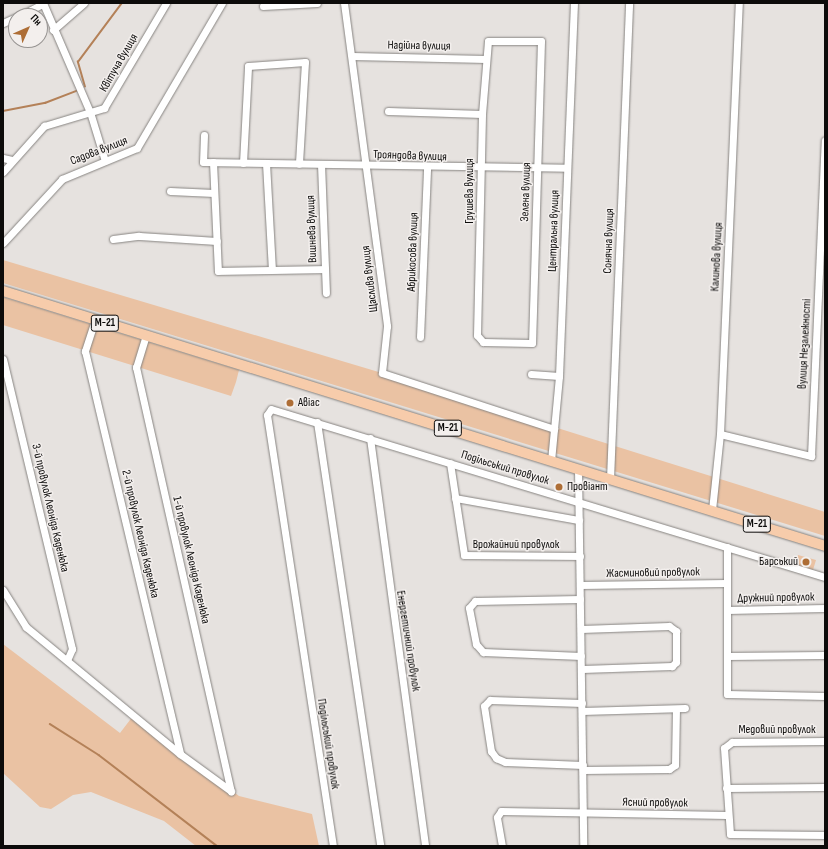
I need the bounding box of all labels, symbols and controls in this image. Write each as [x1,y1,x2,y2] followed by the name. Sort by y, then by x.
[8,8,48,48] north arrow
[28,12,44,28] text: Пн
[97,31,141,95] street label: Квітуча вулиця
[387,38,451,54] street label: Надійна вулиця
[68,133,130,169] street label: Садова вулиця
[373,148,447,164] street label: Трояндова вулиця
[463,158,477,224] street label: Грушева вулиця
[518,162,534,222] street label: Зелена вулиця
[545,190,563,272] street label: Центральна вулиця
[304,195,320,263] street label: Вишнева вулиця
[601,208,617,274] street label: Сонячна вулиця
[404,212,422,292] street label: Абрикосова вулиця
[708,222,726,292] street label: Калинова вулиця
[359,245,381,313] street label: Щаслива вулиця
[795,298,815,390] street label: вулиця Незалежності
[90,314,120,332] road number: М-21
[298,396,320,410] place label: Авіас
[285,398,295,408] marker: Авіас
[433,419,463,437] road number: М-21
[28,443,72,573] street label: 3-й провулок Леоніда Каденюка
[459,448,551,488] street label: Подільський провулок
[118,469,162,599] street label: 2-й провулок Леоніда Каденюка
[567,480,608,494] place label: Провіант
[554,482,564,492] marker: Провіант
[169,495,213,625] street label: 1-й провулок Леоніда Каденюка
[742,515,772,533] road number: М-21
[473,538,559,552] street label: Врожайний провулок
[759,555,798,569] place label: Барський
[801,557,811,567] marker: Барський
[606,565,700,581] street label: Жасминовий провулок
[393,590,423,692] street label: Енергетичний провулок
[737,590,815,606] street label: Дружний провулок
[314,698,342,790] street label: Подільський провулок
[738,723,816,737] street label: Медовий провулок
[622,795,688,811] street label: Ясний провулок

